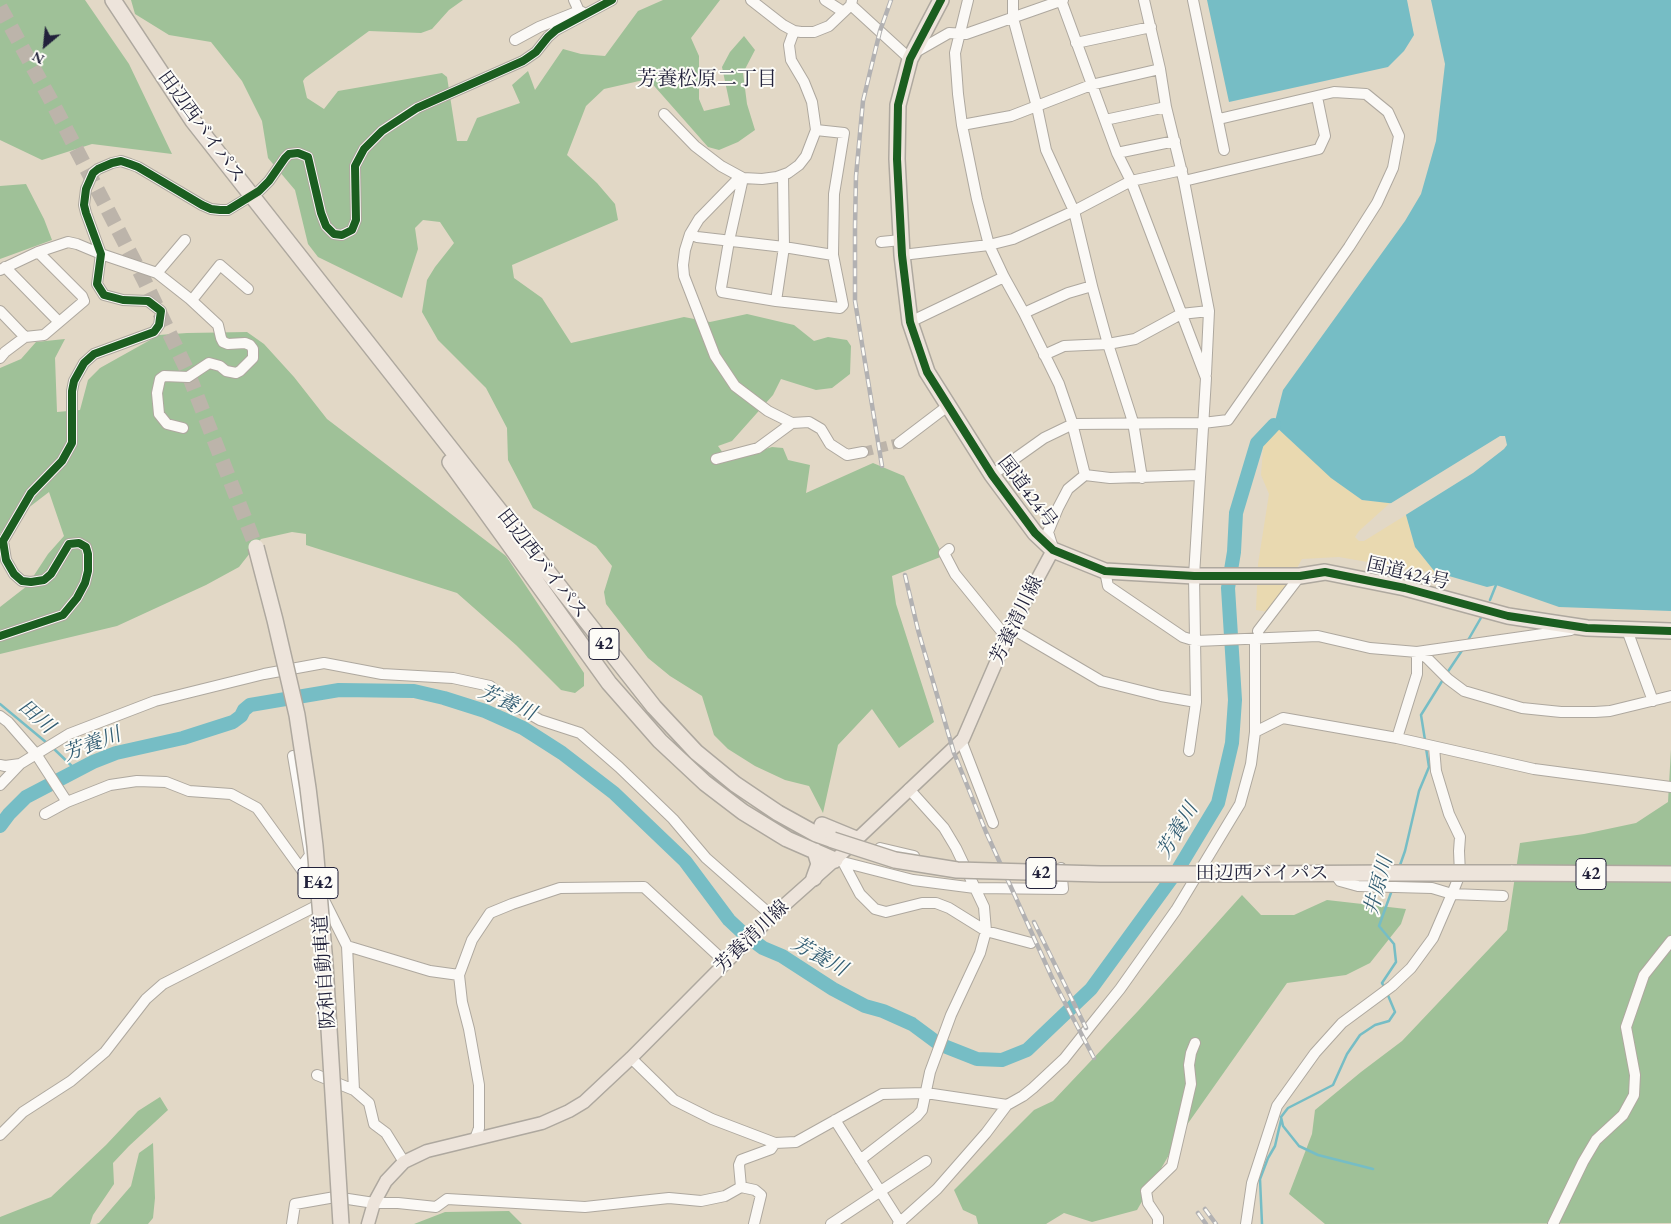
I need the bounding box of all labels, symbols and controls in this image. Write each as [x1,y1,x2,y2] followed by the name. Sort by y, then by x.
[20,20,70,70] north arrow
[29,48,47,69] text: N
[153,66,249,188] street label: 田辺西バイパス
[637,68,777,92] district label: 芳養松原二丁目
[993,451,1061,533] street label: 国道424号
[492,505,592,623] street label: 田辺西バイパス
[1364,553,1452,595] street label: 国道424号
[986,572,1048,668] street label: 芳養清川線
[589,629,619,660] road number: 42
[475,680,539,726] water label: 芳養川
[13,695,59,739] water label: 田川
[60,723,124,767] water label: 芳養川
[1152,799,1204,863] water label: 芳養川
[1360,854,1398,918] water label: 井原川
[1026,858,1056,888] road number: 42
[1576,859,1606,890] road number: 42
[1196,863,1328,885] street label: 田辺西バイパス
[298,868,338,898] road number: E42
[710,896,794,978] street label: 芳養清川線
[310,914,340,1030] street label: 阪和自動車道
[787,932,851,982] water label: 芳養川

